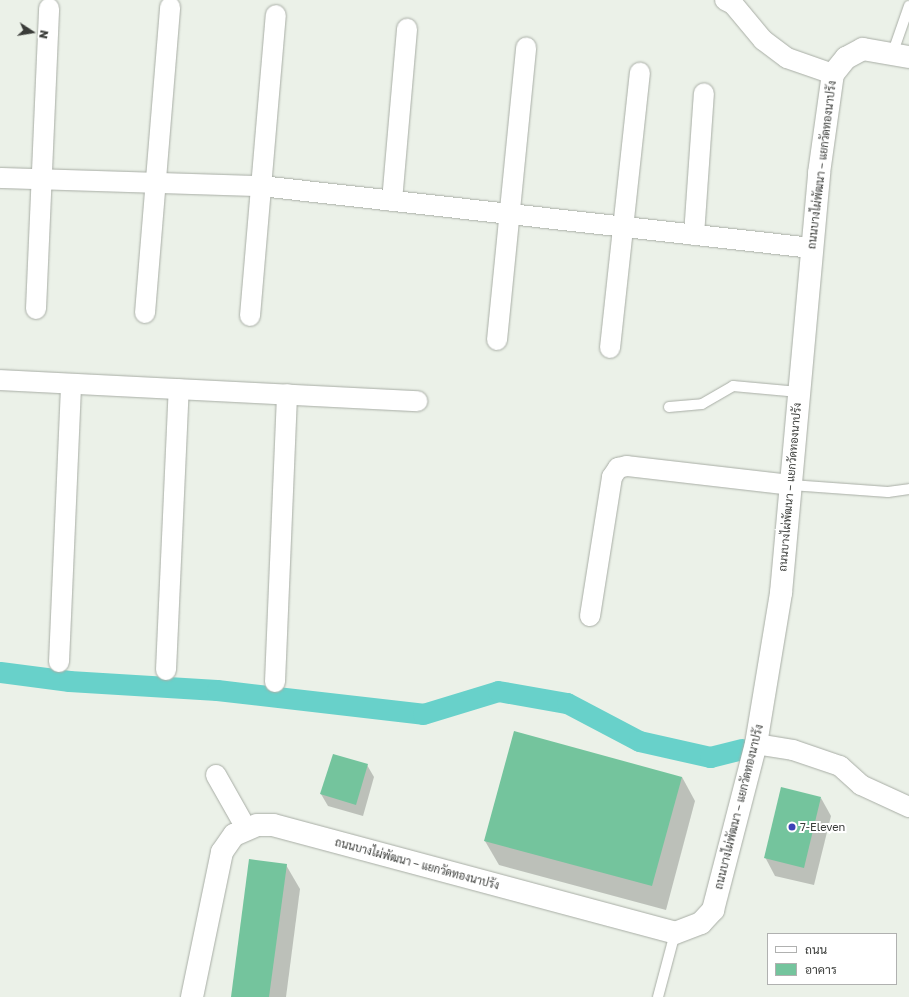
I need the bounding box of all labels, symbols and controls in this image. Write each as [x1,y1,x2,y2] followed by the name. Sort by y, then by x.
[12,12,52,52] north arrow
[37,29,51,40] text: N
[805,80,839,250] street label: ถนนบางไผ่พัฒนา – แยกวัดทองนาปรัง
[776,402,804,572] street label: ถนนบางไผ่พัฒนา – แยกวัดทองนาปรัง
[712,723,766,891] street label: ถนนบางไผ่พัฒนา – แยกวัดทองนาปรัง
[800,820,845,834] place label: 7-Eleven
[787,822,797,832] marker: 7-Eleven
[333,836,501,892] street label: ถนนบางไผ่พัฒนา – แยกวัดทองนาปรัง
[767,933,897,985] legend
[805,942,827,957] text: ถนน
[805,962,837,977] text: อาคาร

